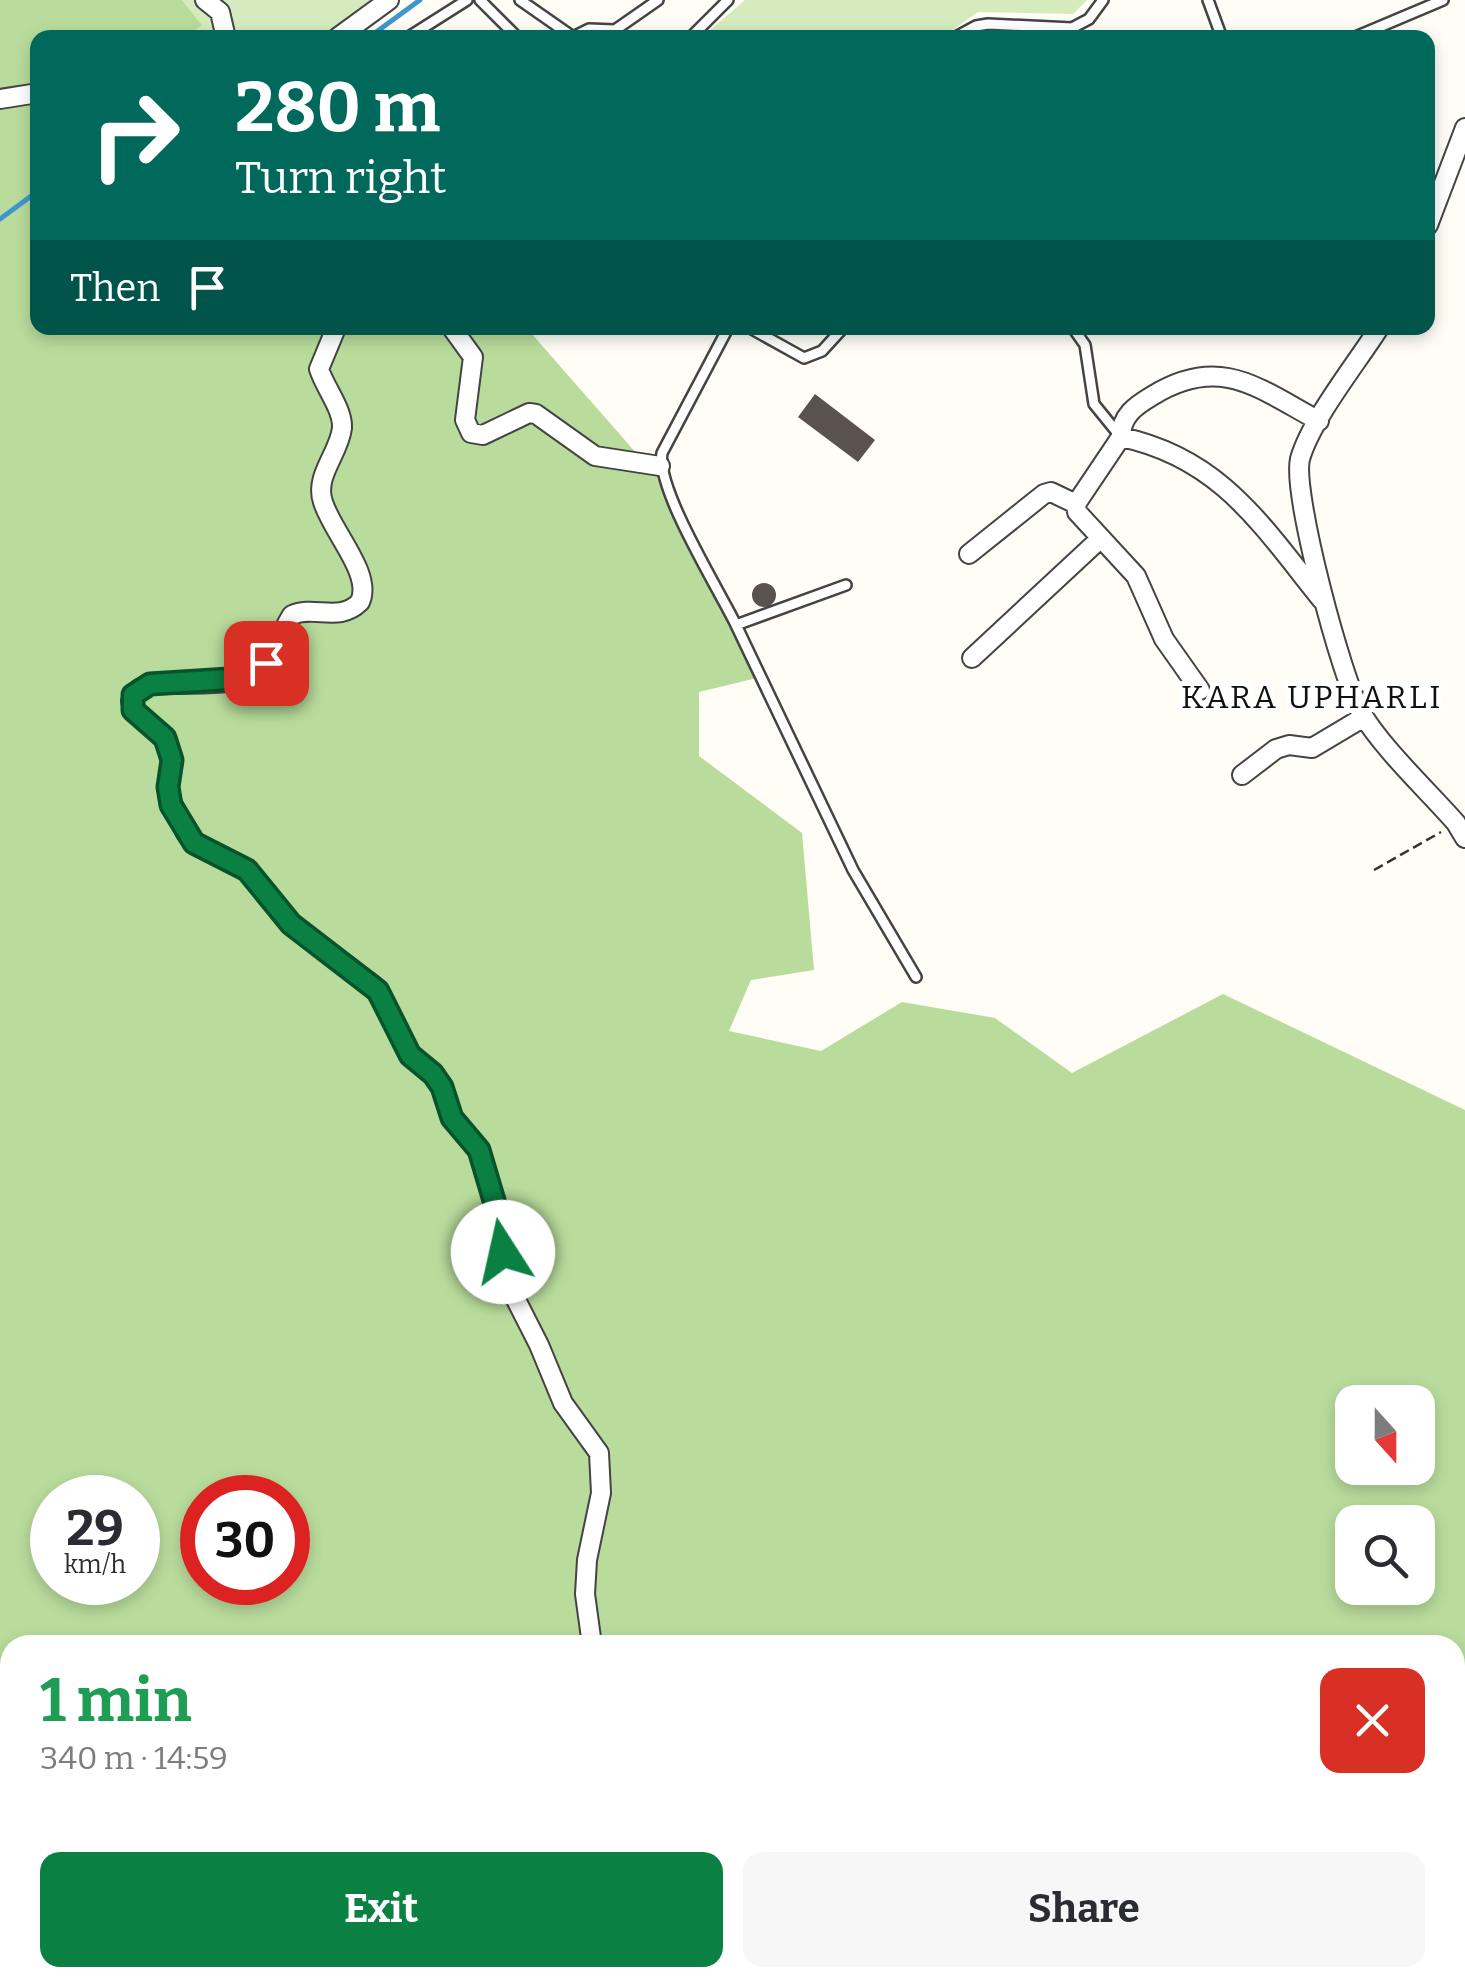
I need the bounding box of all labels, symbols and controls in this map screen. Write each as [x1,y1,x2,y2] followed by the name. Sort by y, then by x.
[235,66,440,150] text: 280 m
[70,70,200,200] icon: right
[235,151,447,205] text: Turn right
[180,260,235,315] icon: arrive
[70,265,160,311] text: Then
[224,621,309,706] pin
[239,636,294,691] icon: arrive
[1181,678,1443,716] district label: KARA UPHARLI
[451,1200,555,1304] position arrow
[1335,1385,1435,1485] north arrow
[1335,1385,1435,1605] map controls
[180,1475,310,1605] speed limit sign: 30
[66,1498,124,1558] text: 29
[1335,1505,1435,1605] button: search
[64,1550,126,1580] text: km/h
[40,1665,192,1737] text: 1 min
[1320,1668,1425,1773] button: close
[40,1739,228,1777] text: 340 m · 14:59
[40,1852,723,1967] button: Exit
[743,1852,1425,1967] button: Share

